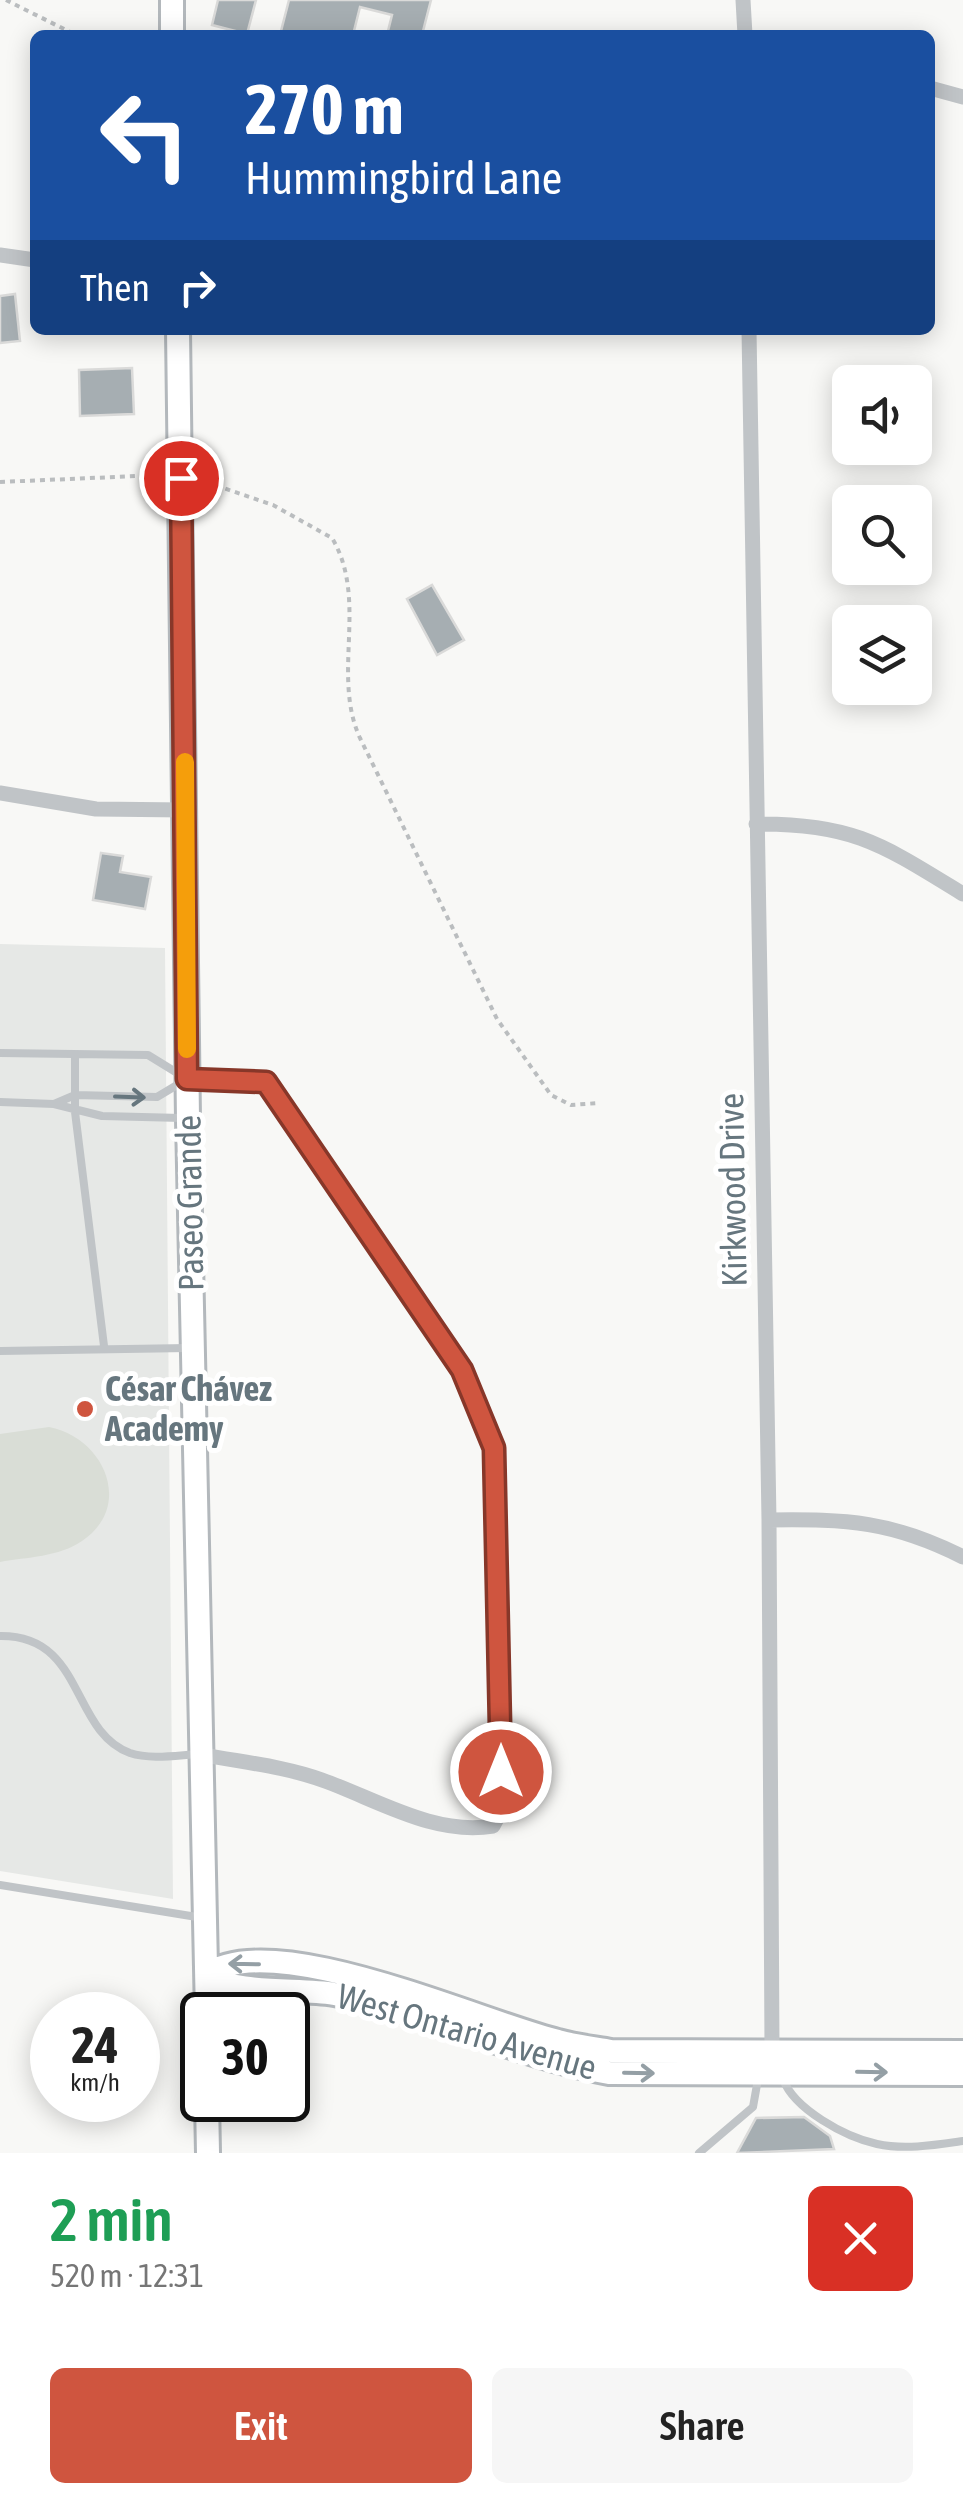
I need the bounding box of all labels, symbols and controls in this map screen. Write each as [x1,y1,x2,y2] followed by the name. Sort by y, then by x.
[245,69,404,149] text: 270 m
[80,70,210,200] icon: left
[245,152,562,204] text: Hummingbird Lane
[170,260,225,315] icon: right
[80,266,150,309] text: Then
[832,365,932,705] map controls
[832,365,932,465] button: sound
[139,436,224,521] pin
[154,451,209,506] icon: arrive
[832,485,932,585] button: search
[832,605,932,705] button: layers
[114,1087,146,1106] one-way arrow
[710,1093,754,1287] street label: Kirkwood Drive
[167,1115,211,1291] street label: Paseo Grande
[104,1368,272,1448] place label: César Chávez Academy
[74,1398,96,1420] marker: César Chávez Academy
[449,1720,553,1824] position arrow
[229,1954,262,1974] one-way arrow
[333,1975,601,2087] street label: West Ontario Avenue
[180,1992,310,2122] speed limit sign: 30
[71,2016,118,2074] text: 24
[855,2062,887,2081] one-way arrow
[622,2064,654,2082] one-way arrow
[70,2068,120,2096] text: km/h
[50,2185,173,2254] text: 2 min
[808,2186,913,2291] button: close
[50,2257,204,2294] text: 520 m · 12:31
[50,2368,472,2483] button: Exit
[492,2368,913,2483] button: Share

